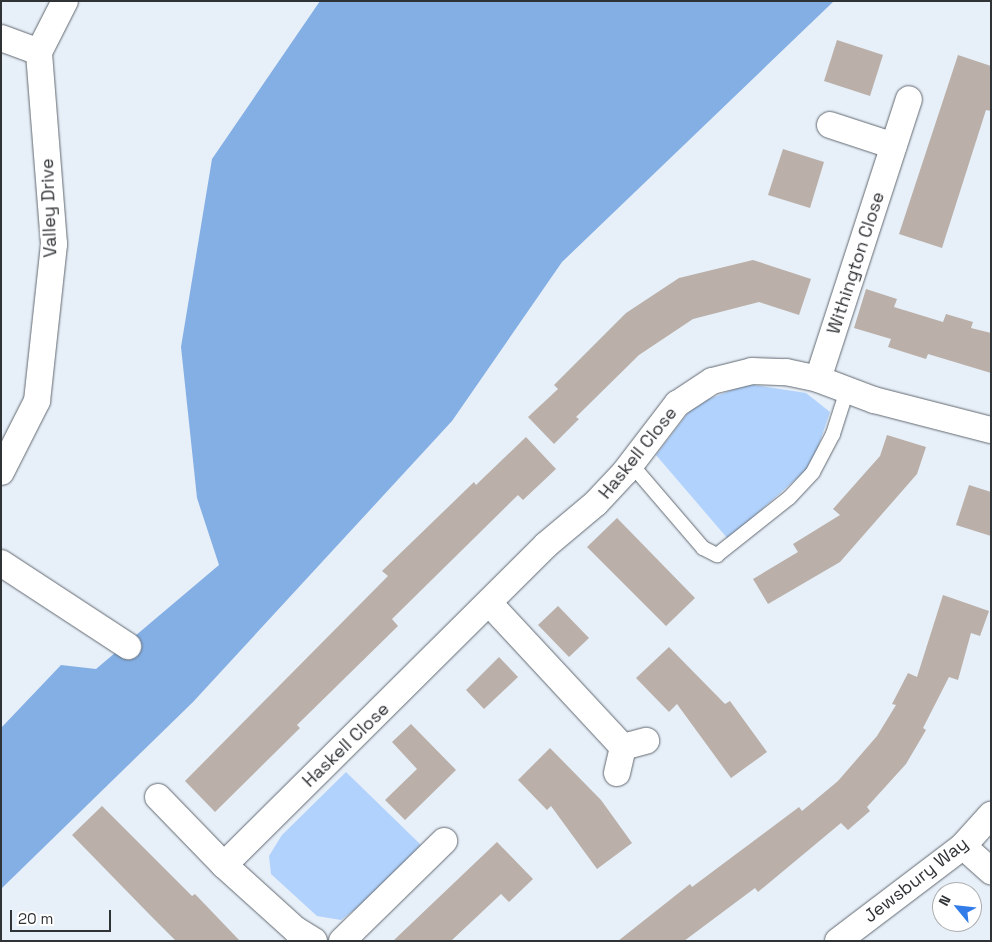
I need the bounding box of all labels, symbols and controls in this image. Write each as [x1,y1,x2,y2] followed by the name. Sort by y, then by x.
[36,158,62,258] street label: Valley Drive
[823,189,889,337] street label: Withington Close
[594,403,682,503] street label: Haskell Close
[298,698,394,792] street label: Haskell Close
[860,833,972,927] street label: Jewsbury Way
[932,882,982,932] north arrow
[934,892,955,909] text: N
[12,900,114,932] scale bar
[18,909,53,928] text: 20 m

